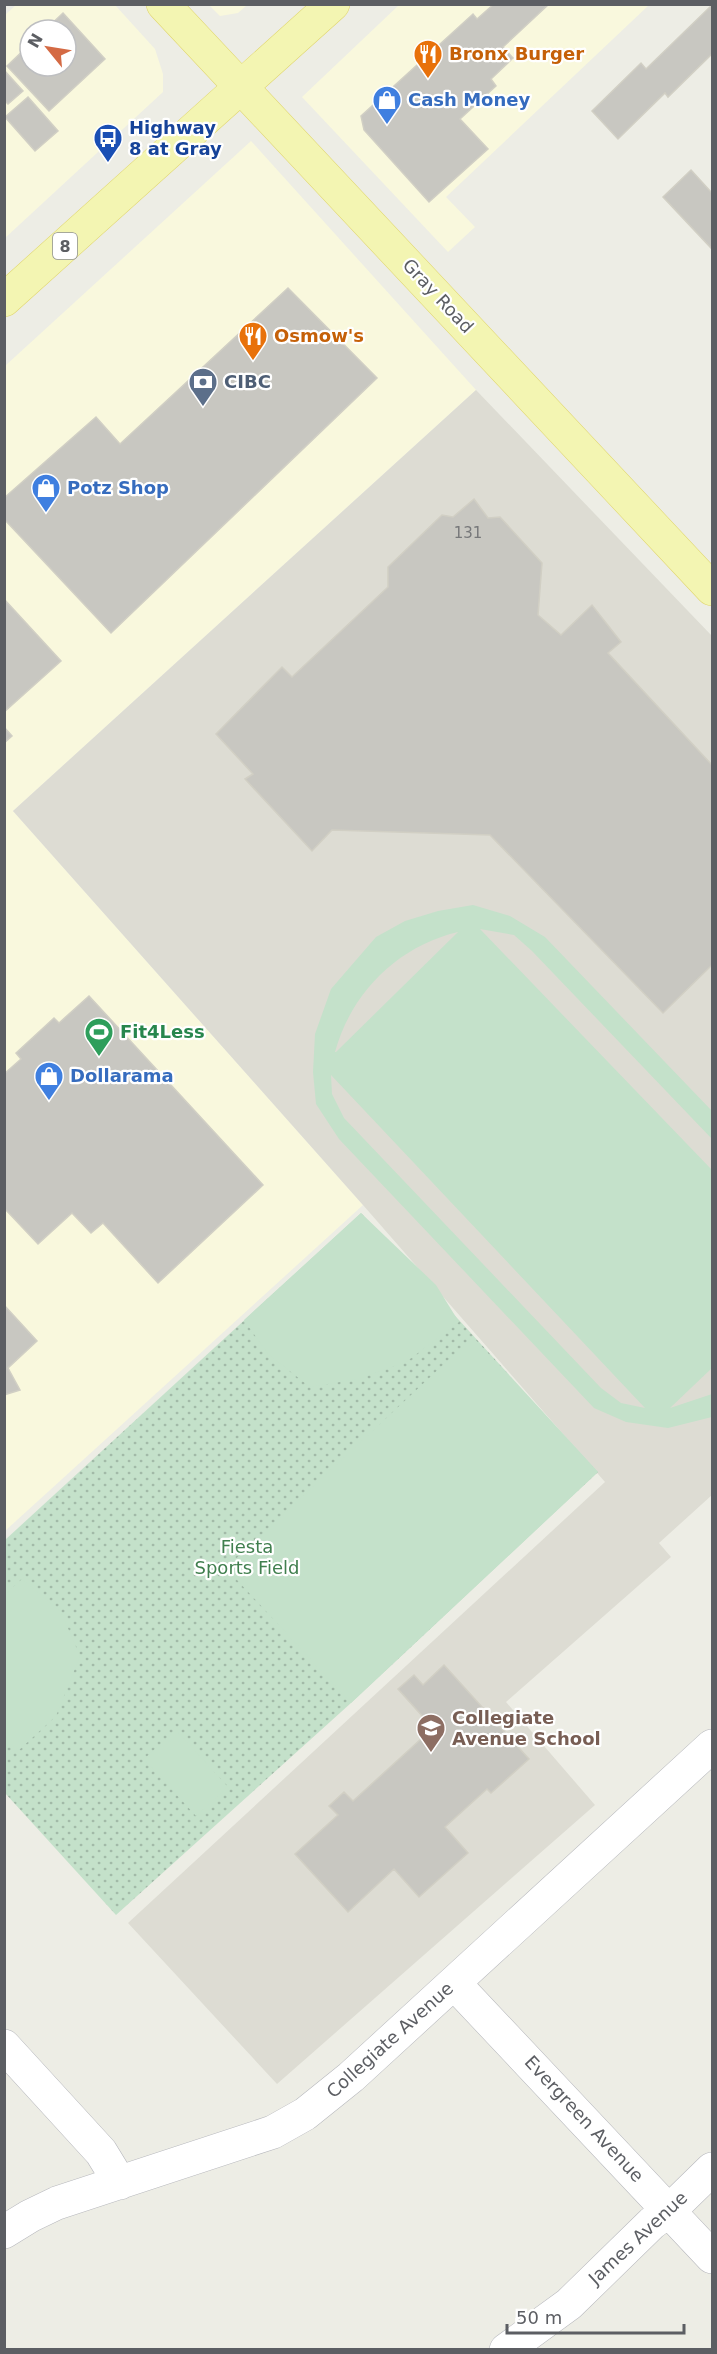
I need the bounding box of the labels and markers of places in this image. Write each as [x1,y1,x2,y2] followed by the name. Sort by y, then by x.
[412,38,444,80] restaurant icon: Bronx Burger
[449,43,584,64] place label: Bronx Burger
[371,84,403,126] shop icon: Cash Money
[408,89,530,110] place label: Cash Money
[129,117,222,159] place label: Highway 8 at Gray
[92,122,124,164] bus stop icon: Highway 8 at Gray
[237,320,269,362] restaurant icon: Osmow's
[274,325,364,346] place label: Osmow's
[187,366,219,408] bank icon: CIBC
[224,371,271,392] place label: CIBC
[30,472,62,514] shop icon: Potz Shop
[67,477,169,498] place label: Potz Shop
[83,1016,115,1058] sports icon: Fit4Less
[120,1021,205,1042] place label: Fit4Less
[33,1060,65,1102] shop icon: Dollarama
[70,1065,174,1086] place label: Dollarama
[452,1707,601,1749] place label: Collegiate Avenue School
[415,1712,447,1754] school or university icon: Collegiate Avenue School

